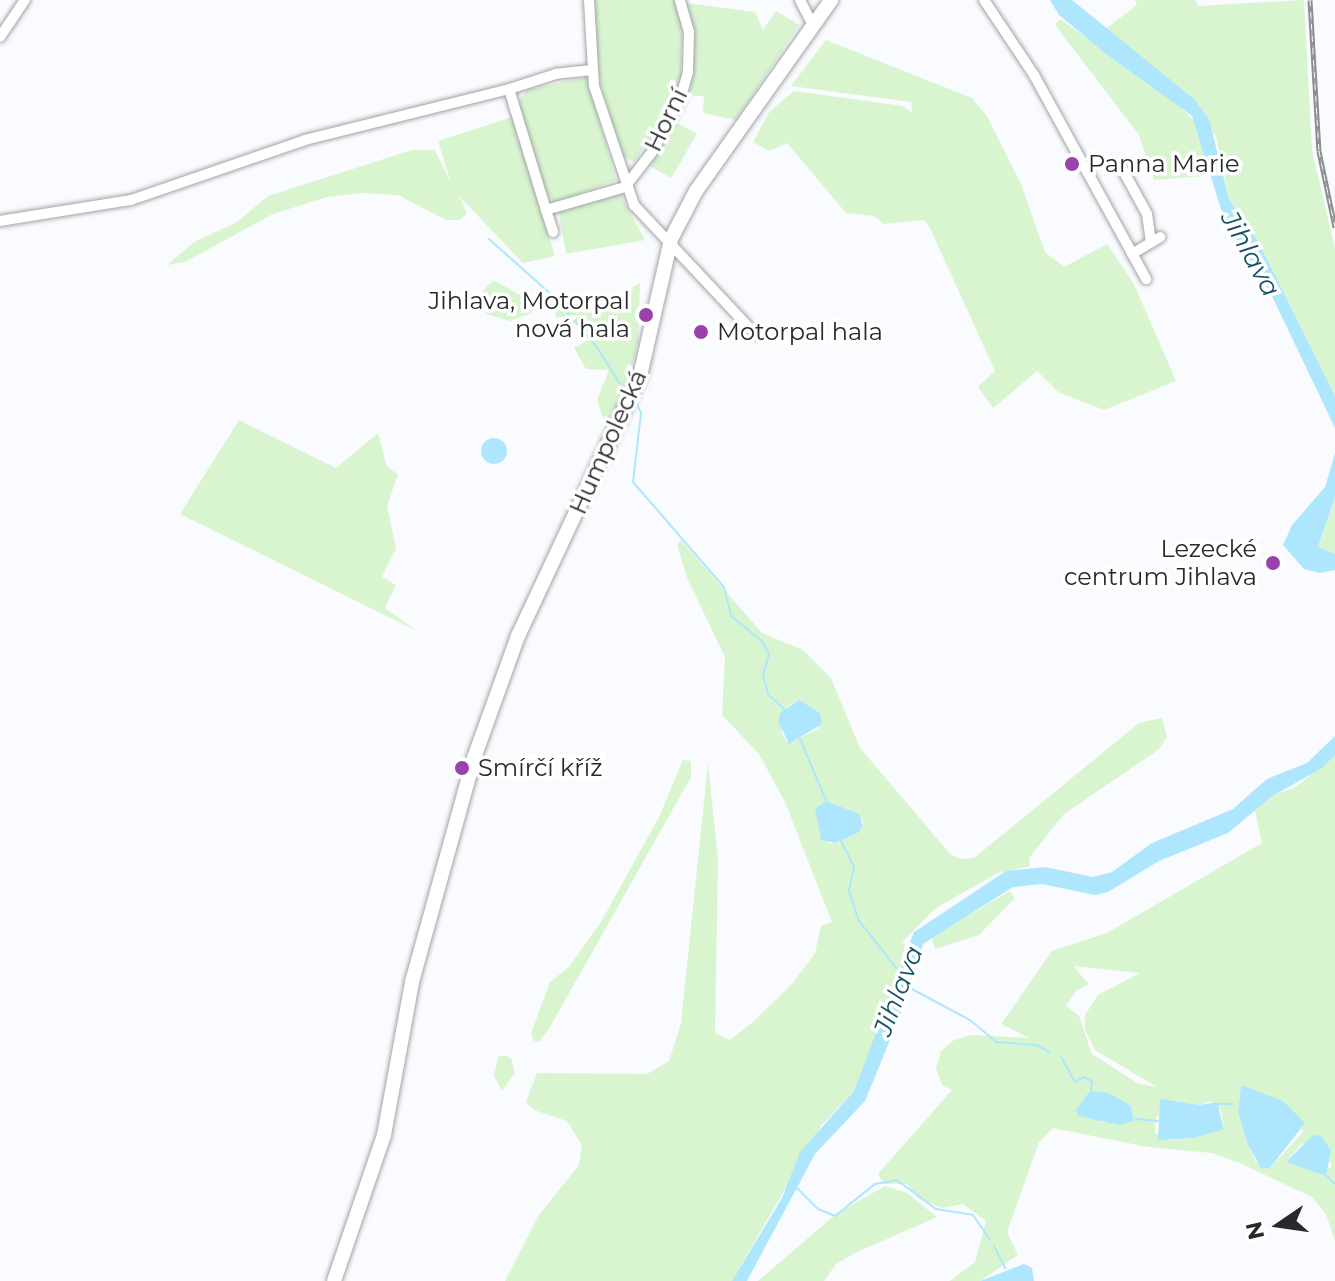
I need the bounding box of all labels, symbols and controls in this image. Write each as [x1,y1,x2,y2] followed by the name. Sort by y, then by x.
[638,84,694,156] street label: Horní
[1088,150,1239,178] place label: Panna Marie
[1063,155,1081,173] marker: Panna Marie
[1214,206,1286,302] water label: Jihlava
[428,287,630,343] place label: Jihlava, Motorpal nová hala
[637,306,655,324] marker: Jihlava, Motorpal nová hala
[717,318,883,346] place label: Motorpal hala
[692,323,710,341] marker: Motorpal hala
[563,365,653,519] street label: Humpolecká
[1064,535,1257,591] place label: Lezecké centrum Jihlava
[1264,554,1282,572] marker: Lezecké centrum Jihlava
[478,754,602,782] place label: Smírčí kříž
[453,759,471,777] marker: Smírčí kříž
[868,942,930,1040] water label: Jihlava
[1239,1185,1319,1265] north arrow
[1240,1219,1270,1242] text: N

